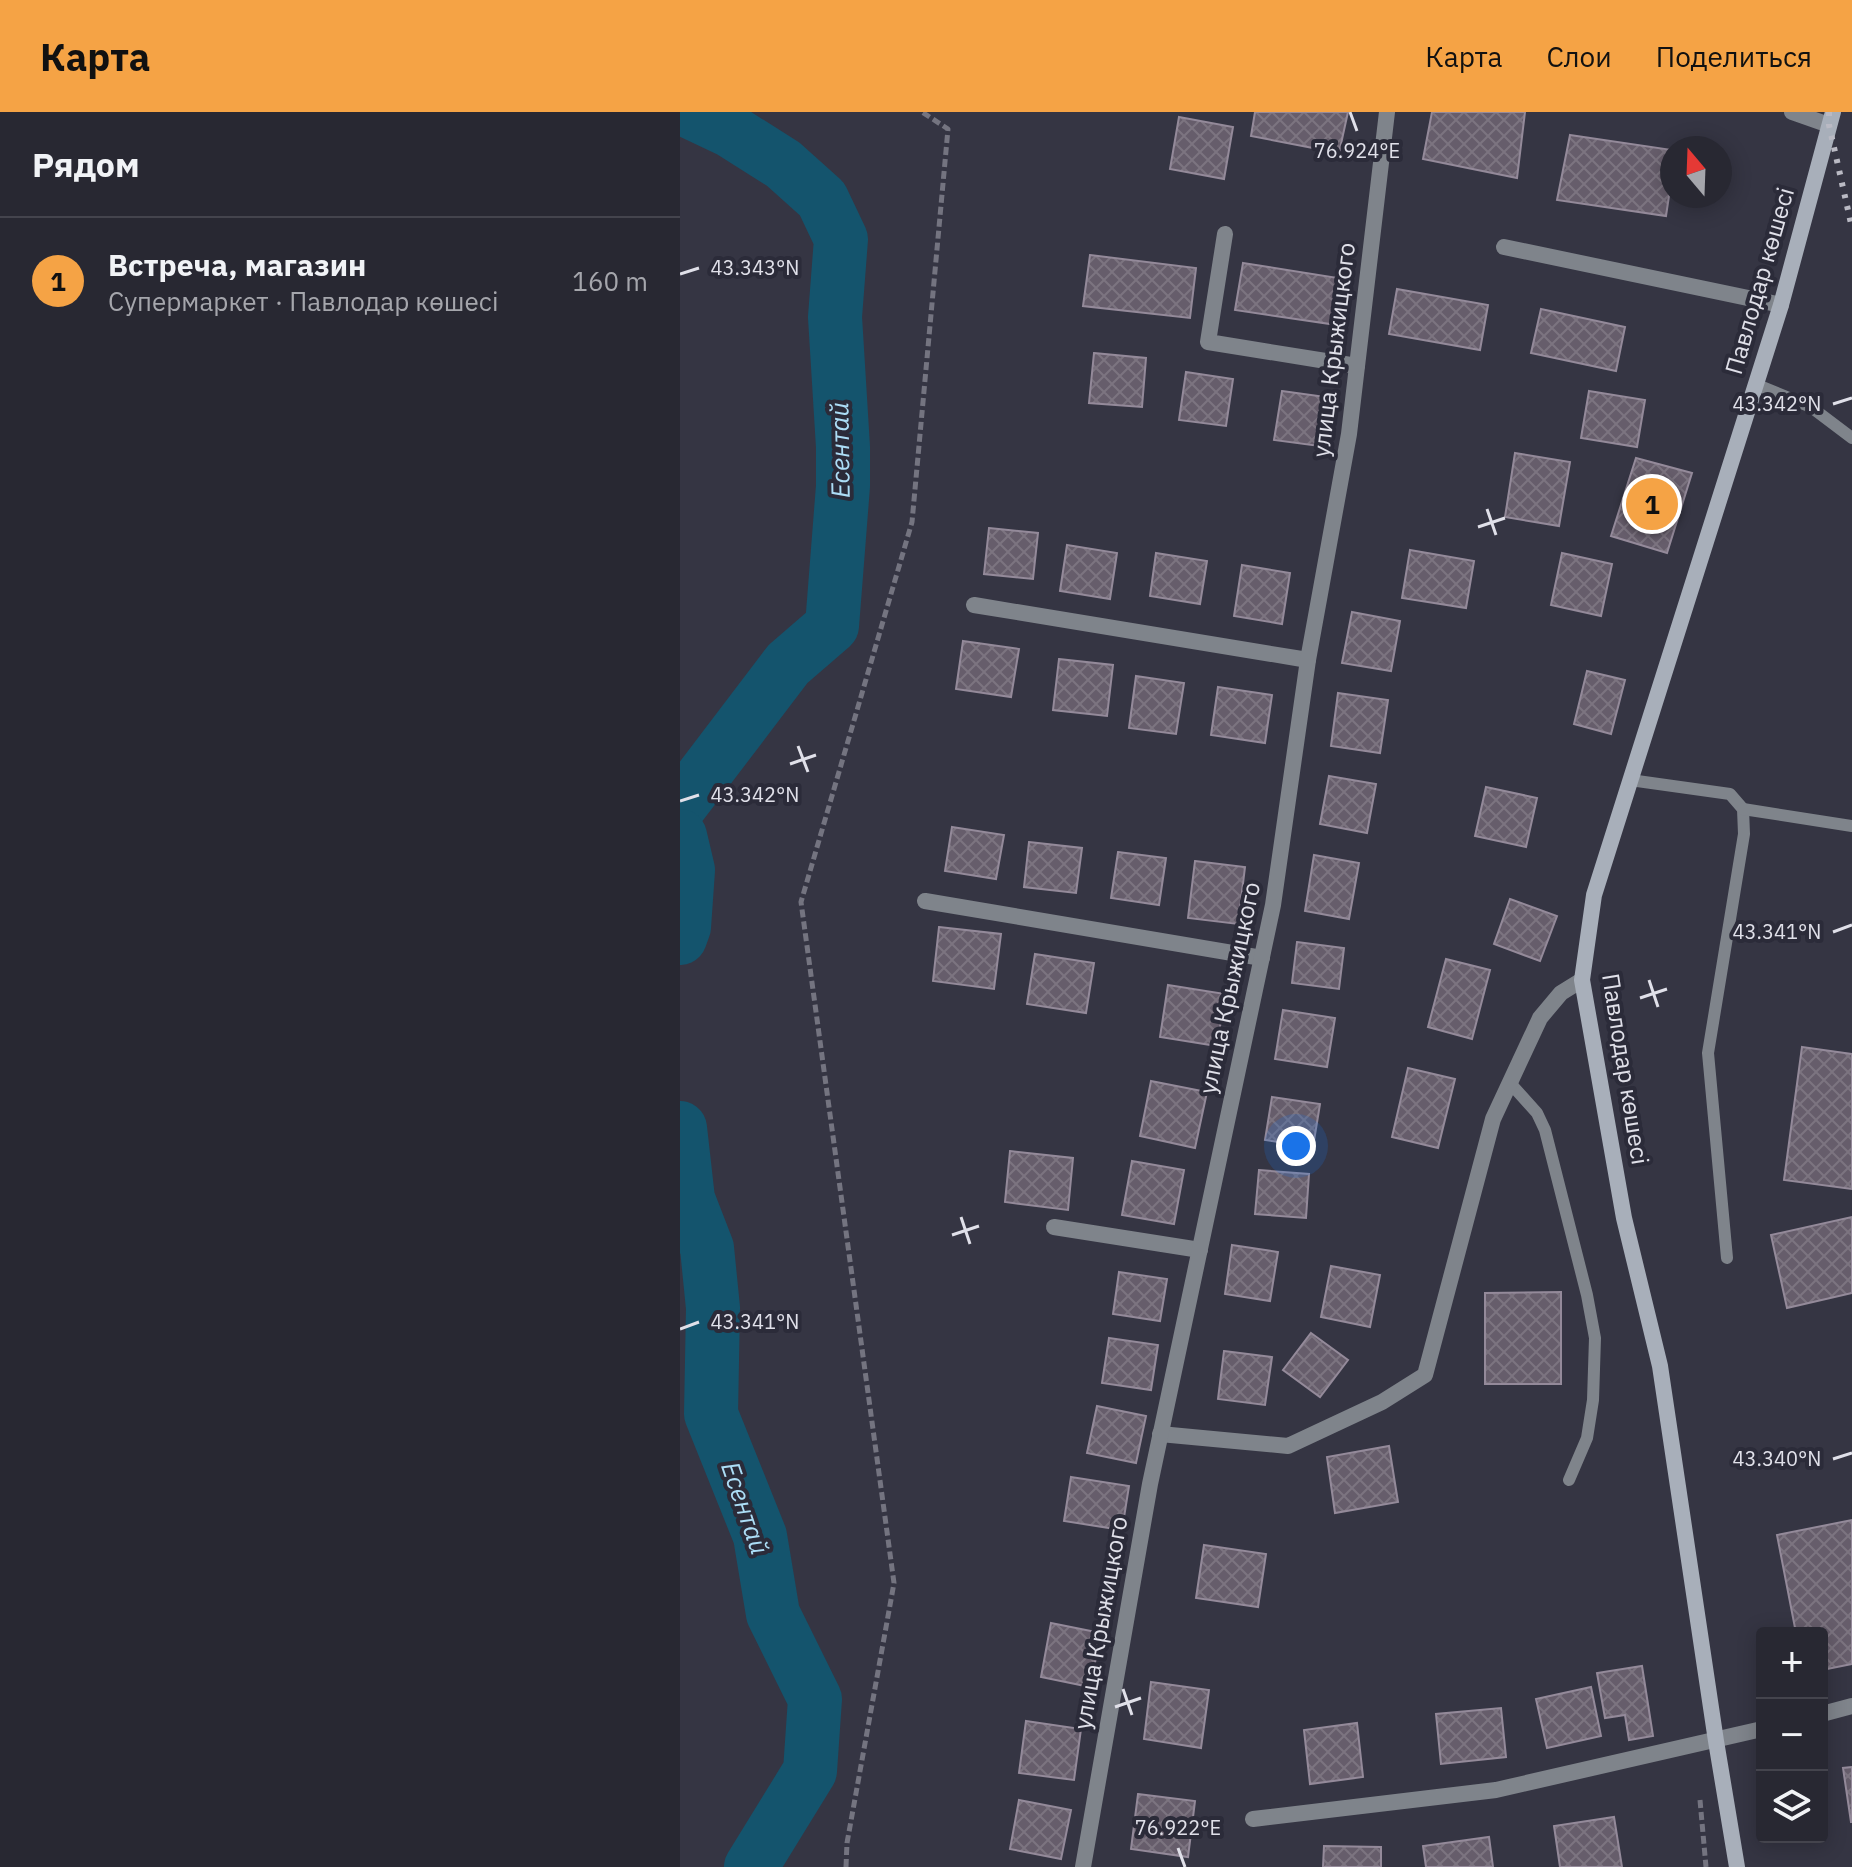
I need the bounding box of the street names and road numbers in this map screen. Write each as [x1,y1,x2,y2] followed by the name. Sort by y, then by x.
[1717,184,1801,378] street label: Павлодар көшесі
[1304,241,1362,459] street label: улица Крыжицкого
[1191,879,1267,1097] street label: улица Крыжицкого
[1595,971,1657,1167] street label: Павлодар көшесі
[1066,1514,1135,1732] street label: улица Крыжицкого

